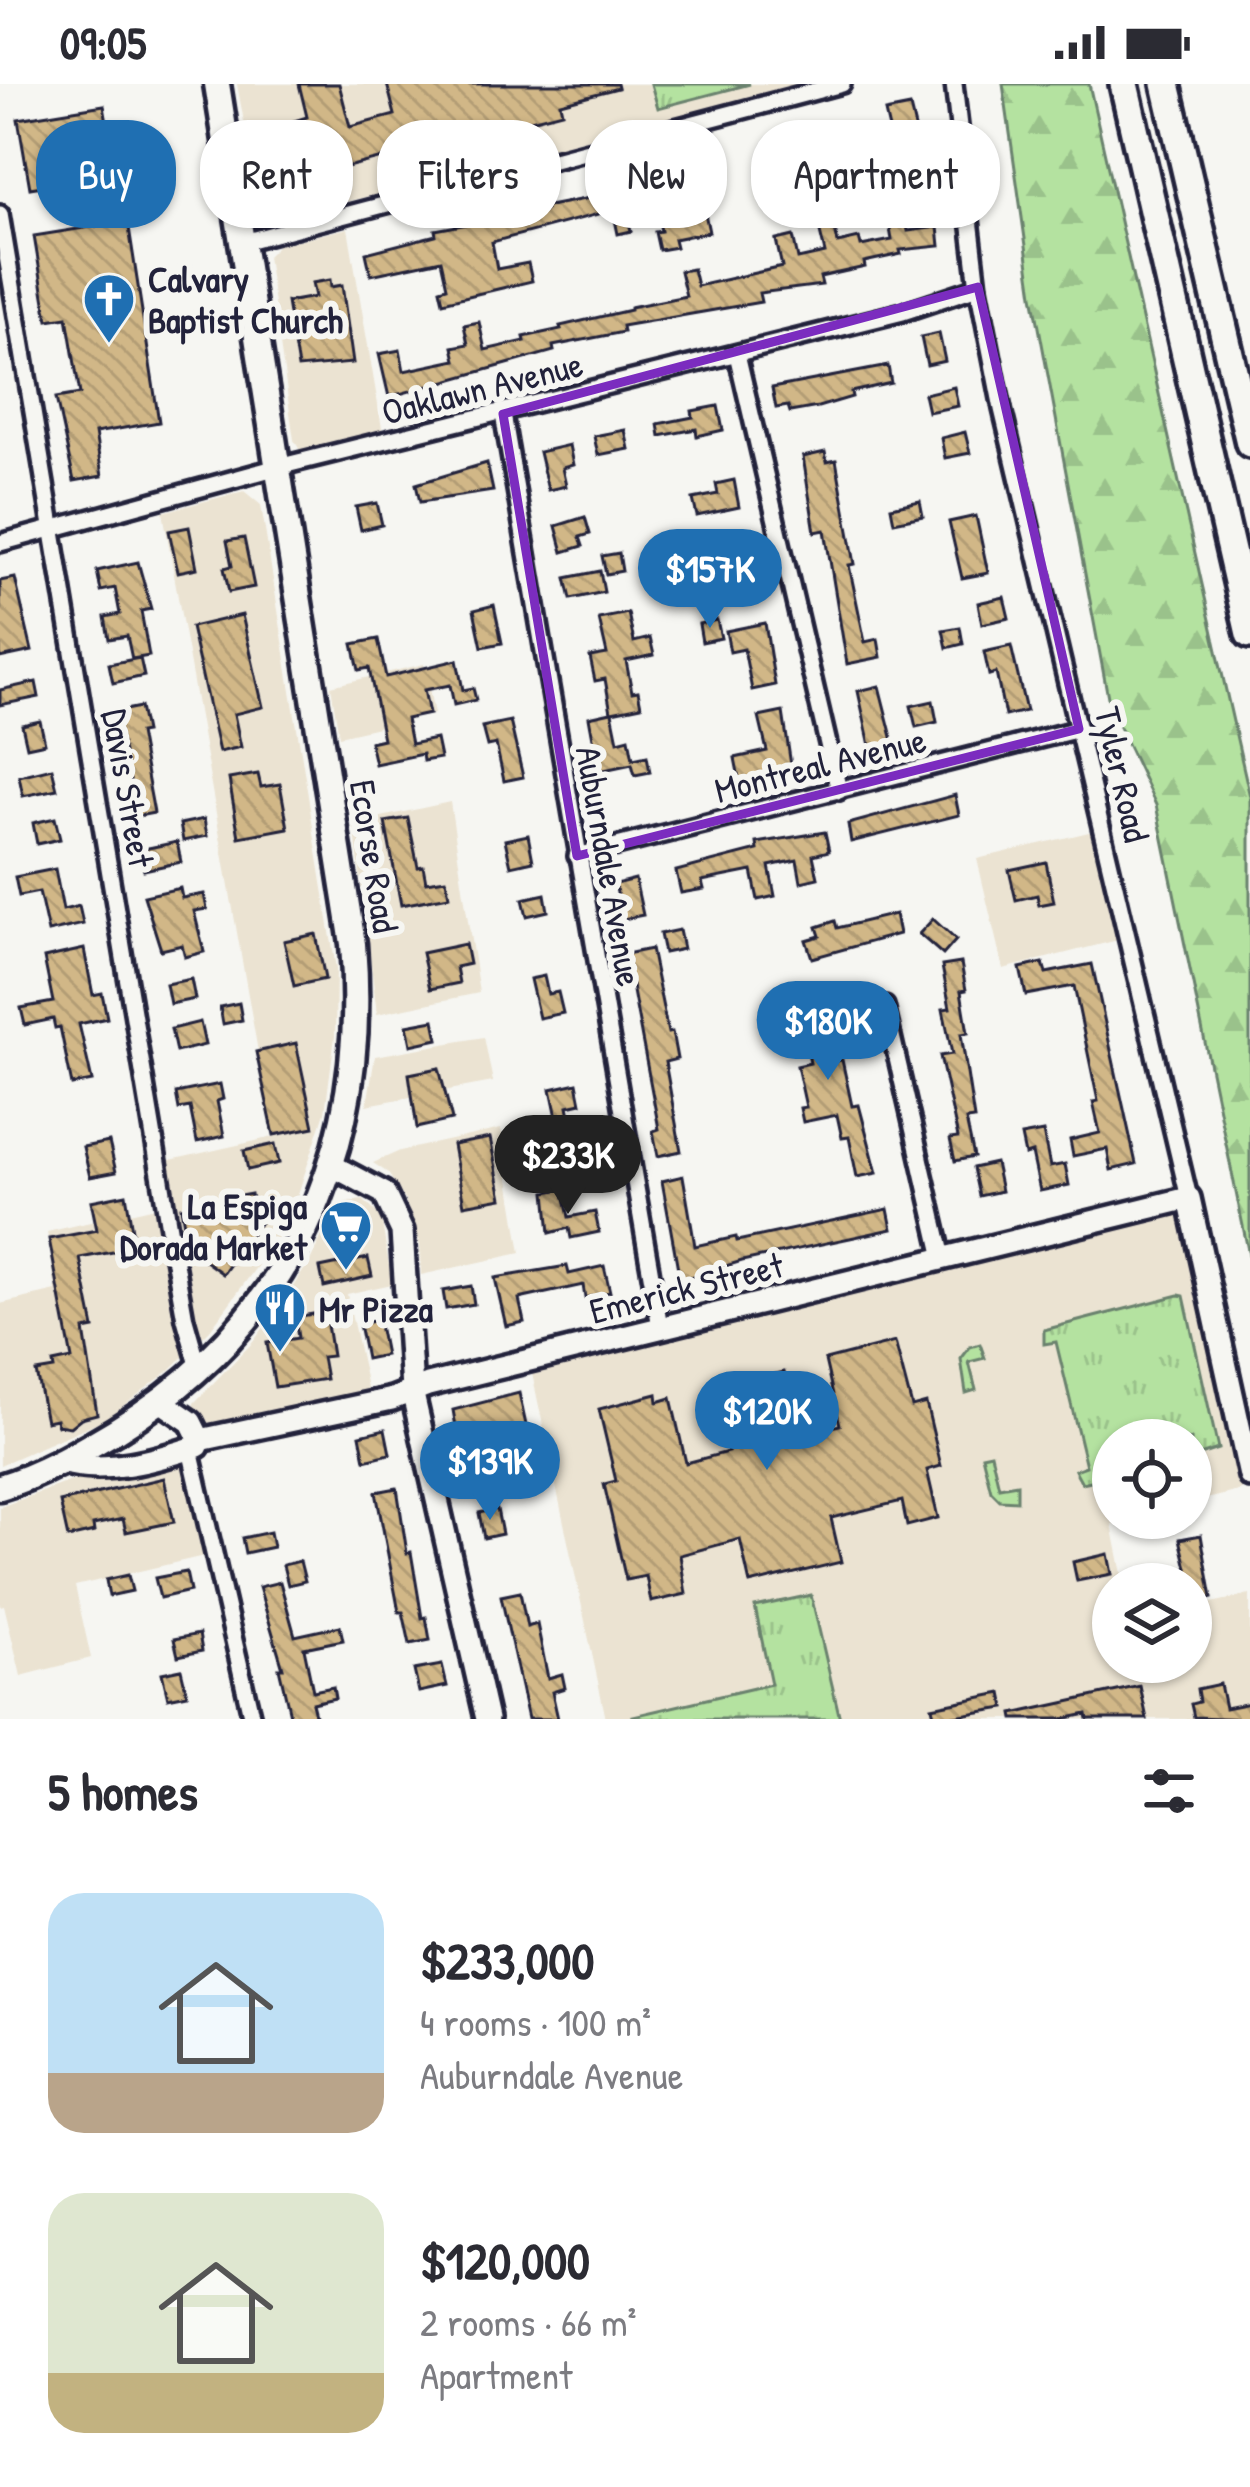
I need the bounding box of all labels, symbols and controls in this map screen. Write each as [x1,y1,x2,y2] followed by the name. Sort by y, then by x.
[60,12,146,73] text: 09:05
[36,120,176,228] chip: Buy
[200,120,353,228] chip: Rent
[377,120,561,228] chip: Filters
[585,120,727,228] chip: New
[751,120,1000,228] chip: Apartment
[148,254,343,345] place label: Calvary Baptist Church
[81,271,137,345] church icon: Calvary Baptist Church
[376,338,588,436] street label: Oaklawn Avenue
[626,529,794,631] pin: $157K
[665,541,755,594] text: $157K
[1084,702,1162,846] street label: Tyler Road
[91,705,167,871] street label: Davis Street
[709,714,931,814] street label: Montreal Avenue
[565,742,655,990] street label: Auburndale Avenue
[339,776,411,936] street label: Ecorse Road
[744,981,912,1083] pin: $180K
[784,993,872,1046] text: $180K
[484,1115,652,1217] pin: $233K
[521,1127,615,1180] text: $233K
[120,1181,309,1271] place label: La Espiga Dorada Market
[318,1198,374,1272] supermarket icon: La Espiga Dorada Market
[584,1239,788,1335] street label: Emerick Street
[252,1280,308,1354] restaurant icon: Mr Pizza
[319,1284,433,1333] place label: Mr Pizza
[683,1371,851,1473] pin: $120K
[722,1383,812,1436] text: $120K
[1092,1419,1212,1683] map controls
[1092,1419,1212,1539] button: locate
[406,1421,574,1523] pin: $139K
[447,1433,533,1486] text: $139K
[1092,1563,1212,1683] button: layers
[48,1757,198,1826] text: 5 homes
[1136,1758,1202,1824] icon: filters
[420,1926,594,1995] text: $233,000
[144,1941,288,2085] icon: home
[420,1995,651,2048] text: 4 rooms · 100 m²
[420,2048,683,2101] text: Auburndale Avenue
[420,2226,590,2295] text: $120,000
[144,2241,288,2385] icon: home
[420,2295,637,2348] text: 2 rooms · 66 m²
[420,2348,573,2401] text: Apartment

